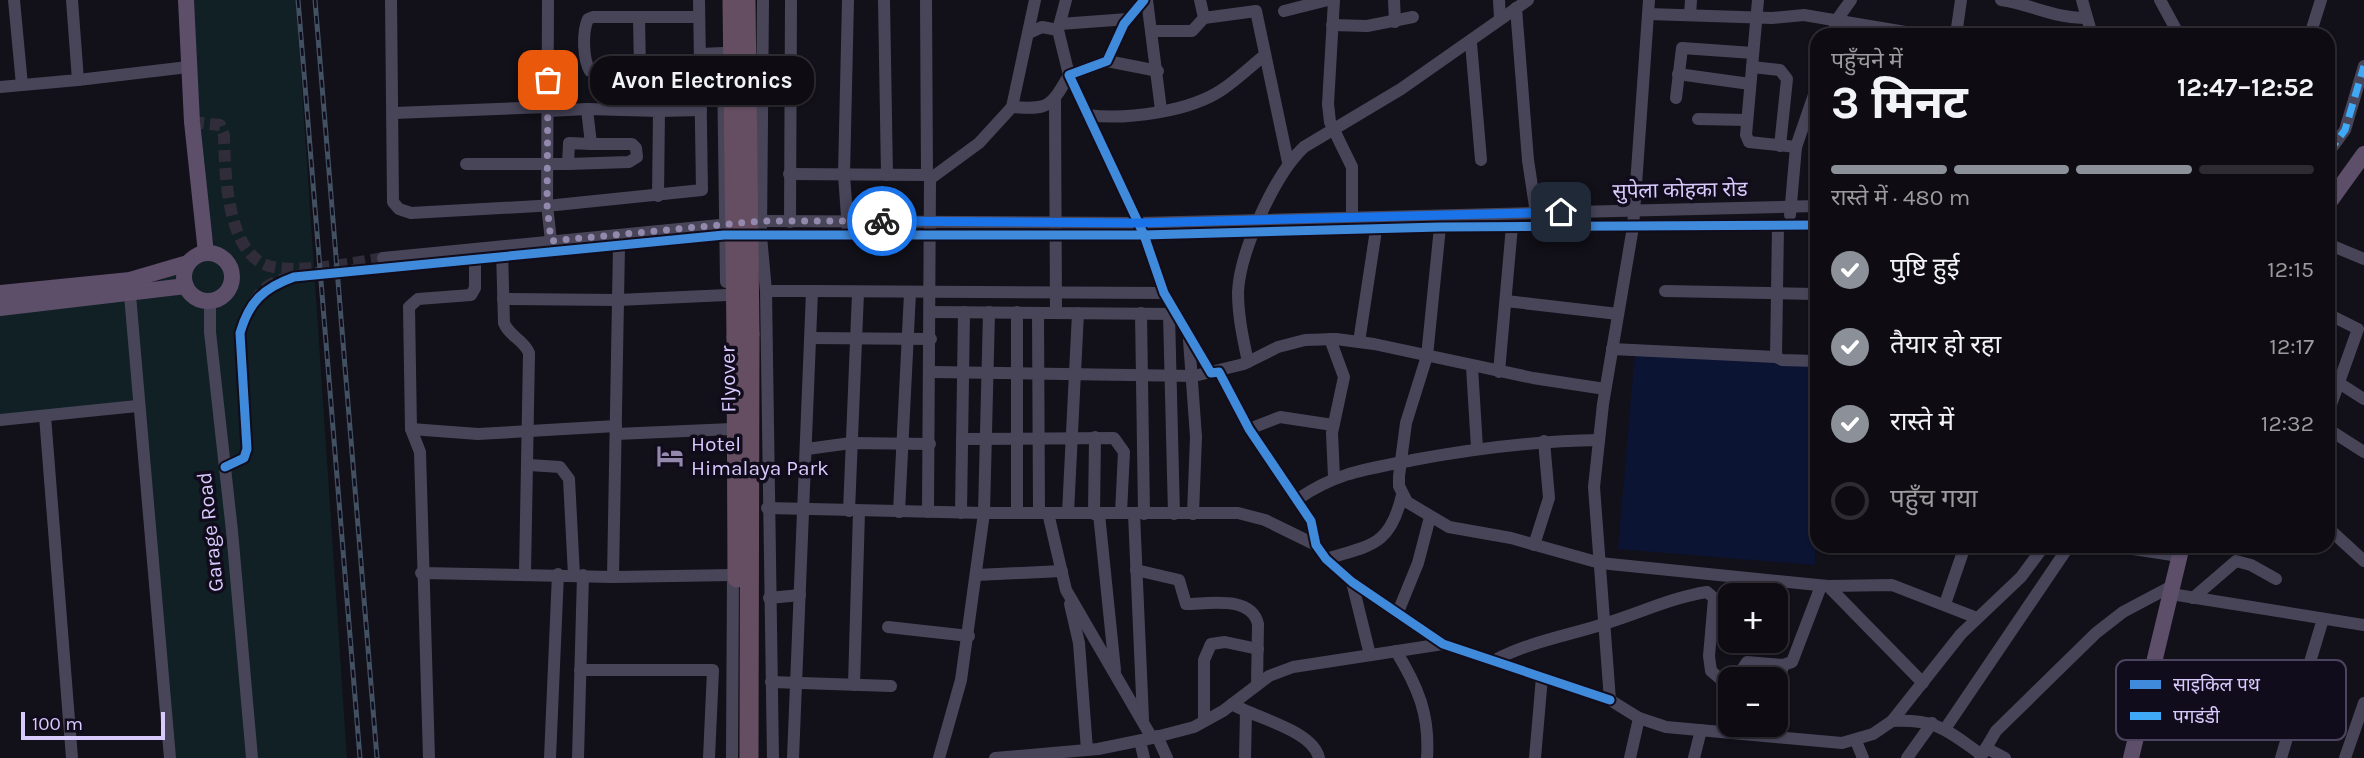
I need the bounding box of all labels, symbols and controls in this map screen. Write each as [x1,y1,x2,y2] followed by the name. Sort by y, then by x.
[1831,47,1903,74] text: पहुँचने में
[518,50,578,110] pin
[590,56,814,104] callout: Avon Electronics
[529,61,567,99] icon: bag
[611,67,793,94] text: Avon Electronics
[2177,72,2314,103] text: 12:47–12:52
[1831,76,1968,130] text: 3 मिनट
[1612,177,1749,204] street label: सुपेला कोहका रोड
[1531,182,1591,242] pin
[1831,184,1970,211] text: रास्ते में · 480 m
[847,186,917,256] courier
[1542,193,1580,231] icon: home
[863,202,901,240] icon: bike
[1831,251,1869,289] icon: check
[1890,252,1959,283] text: पुष्टि हुई
[2267,256,2314,283] text: 12:15
[1831,328,1869,366] icon: check
[1890,329,2001,360] text: तैयार हो रहा
[2269,333,2314,360] text: 12:17
[715,345,741,413] street label: Flyover
[1831,405,1869,443] icon: check
[1890,406,1954,437] text: रास्ते में
[2261,410,2314,437] text: 12:32
[691,432,829,480] place label: Hotel Himalaya Park
[655,441,685,471] hotel icon: Hotel Himalaya Park
[192,471,228,593] street label: Garage Road
[1890,483,1978,514] text: पहुँच गया
[1718,583,1788,737] map controls
[1718,583,1788,653] button: +
[2116,660,2346,740] legend
[1718,667,1788,737] button: −
[2173,674,2261,696] text: साइकिल पथ
[2173,706,2221,728] text: पगडंडी
[21,709,164,741] scale bar
[32,713,83,735] text: 100 m

